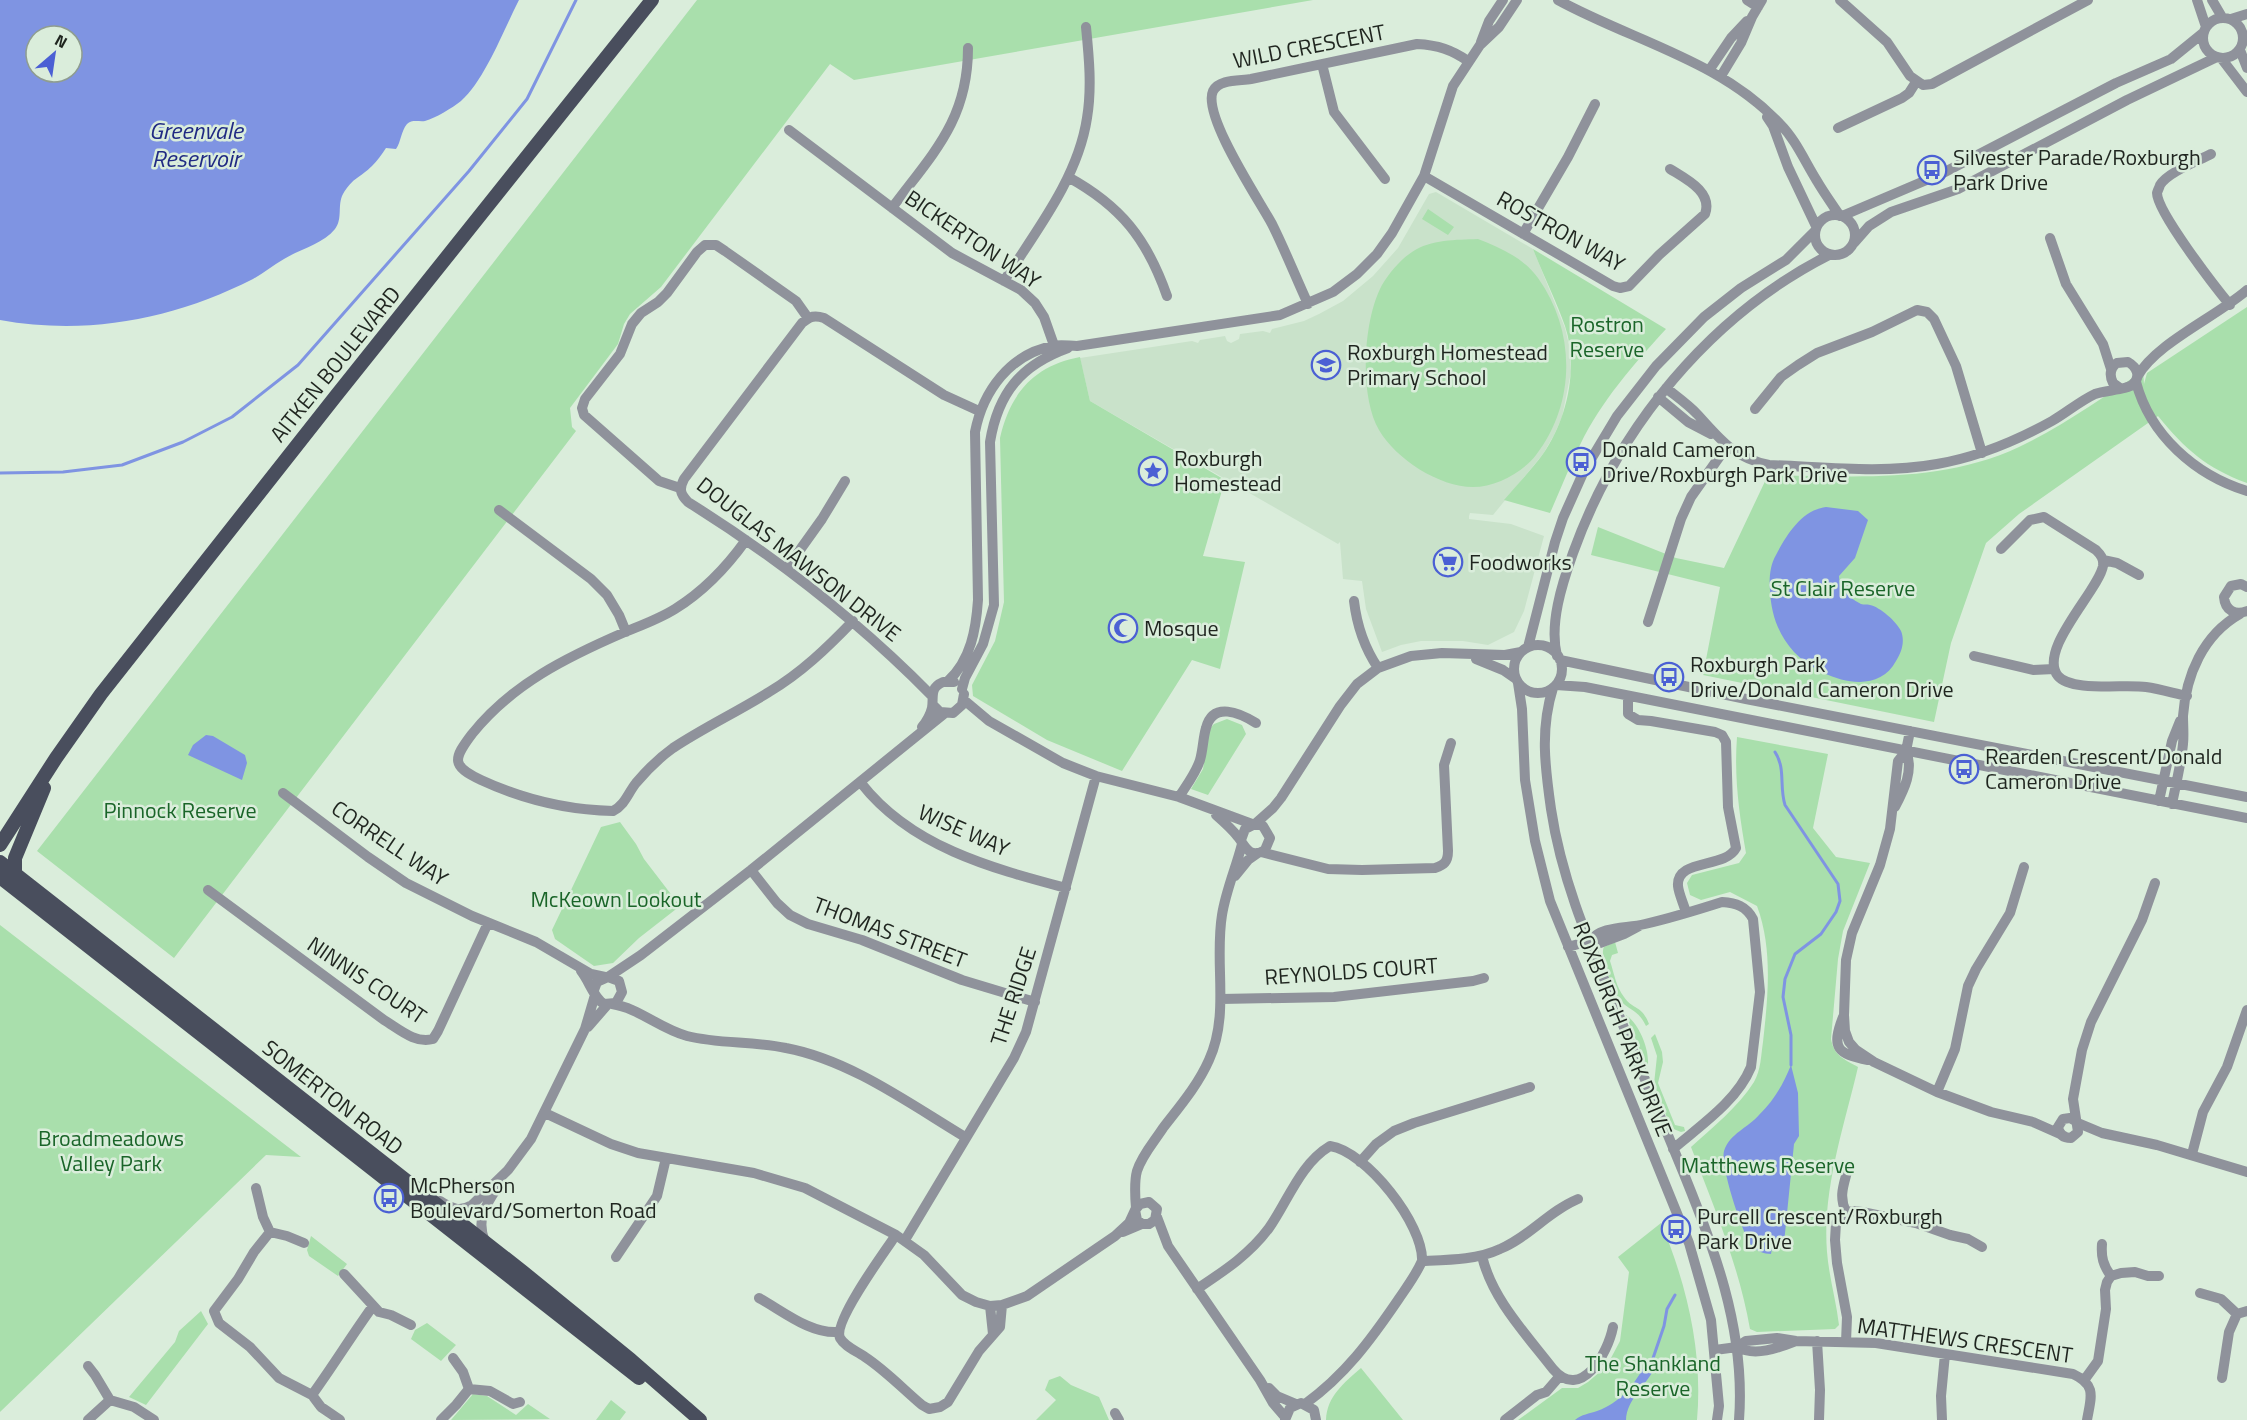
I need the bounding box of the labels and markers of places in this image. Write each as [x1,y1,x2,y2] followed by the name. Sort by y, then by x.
[1953,140,2201,199] place label: Silvester Parade/Roxburgh Park Drive
[1916,154,1948,186] bus stop icon: Silvester Parade/Roxburgh Park Drive
[1347,335,1548,394] place label: Roxburgh Homestead Primary School
[1310,349,1342,381] school or university icon: Roxburgh Homestead Primary School
[1602,432,1848,491] place label: Donald Cameron Drive/Roxburgh Park Drive
[1174,441,1282,500] place label: Roxburgh Homestead
[1565,446,1597,478] bus stop icon: Donald Cameron Drive/Roxburgh Park Drive
[1137,455,1169,487] place icon: Roxburgh Homestead
[1469,545,1572,579] place label: Foodworks
[1432,546,1464,578] supermarket icon: Foodworks
[1144,611,1219,645] place label: Mosque
[1107,612,1139,644] mosque icon: Mosque
[1690,647,1954,706] place label: Roxburgh Park Drive/Donald Cameron Drive
[1653,661,1685,693] bus stop icon: Roxburgh Park Drive/Donald Cameron Drive
[1985,739,2222,798] place label: Rearden Crescent/Donald Cameron Drive
[1948,753,1980,785] bus stop icon: Rearden Crescent/Donald Cameron Drive
[410,1168,657,1227] place label: McPherson Boulevard/Somerton Road
[373,1182,405,1214] bus stop icon: McPherson Boulevard/Somerton Road
[1697,1199,1943,1258] place label: Purcell Crescent/Roxburgh Park Drive
[1660,1213,1692,1245] bus stop icon: Purcell Crescent/Roxburgh Park Drive

